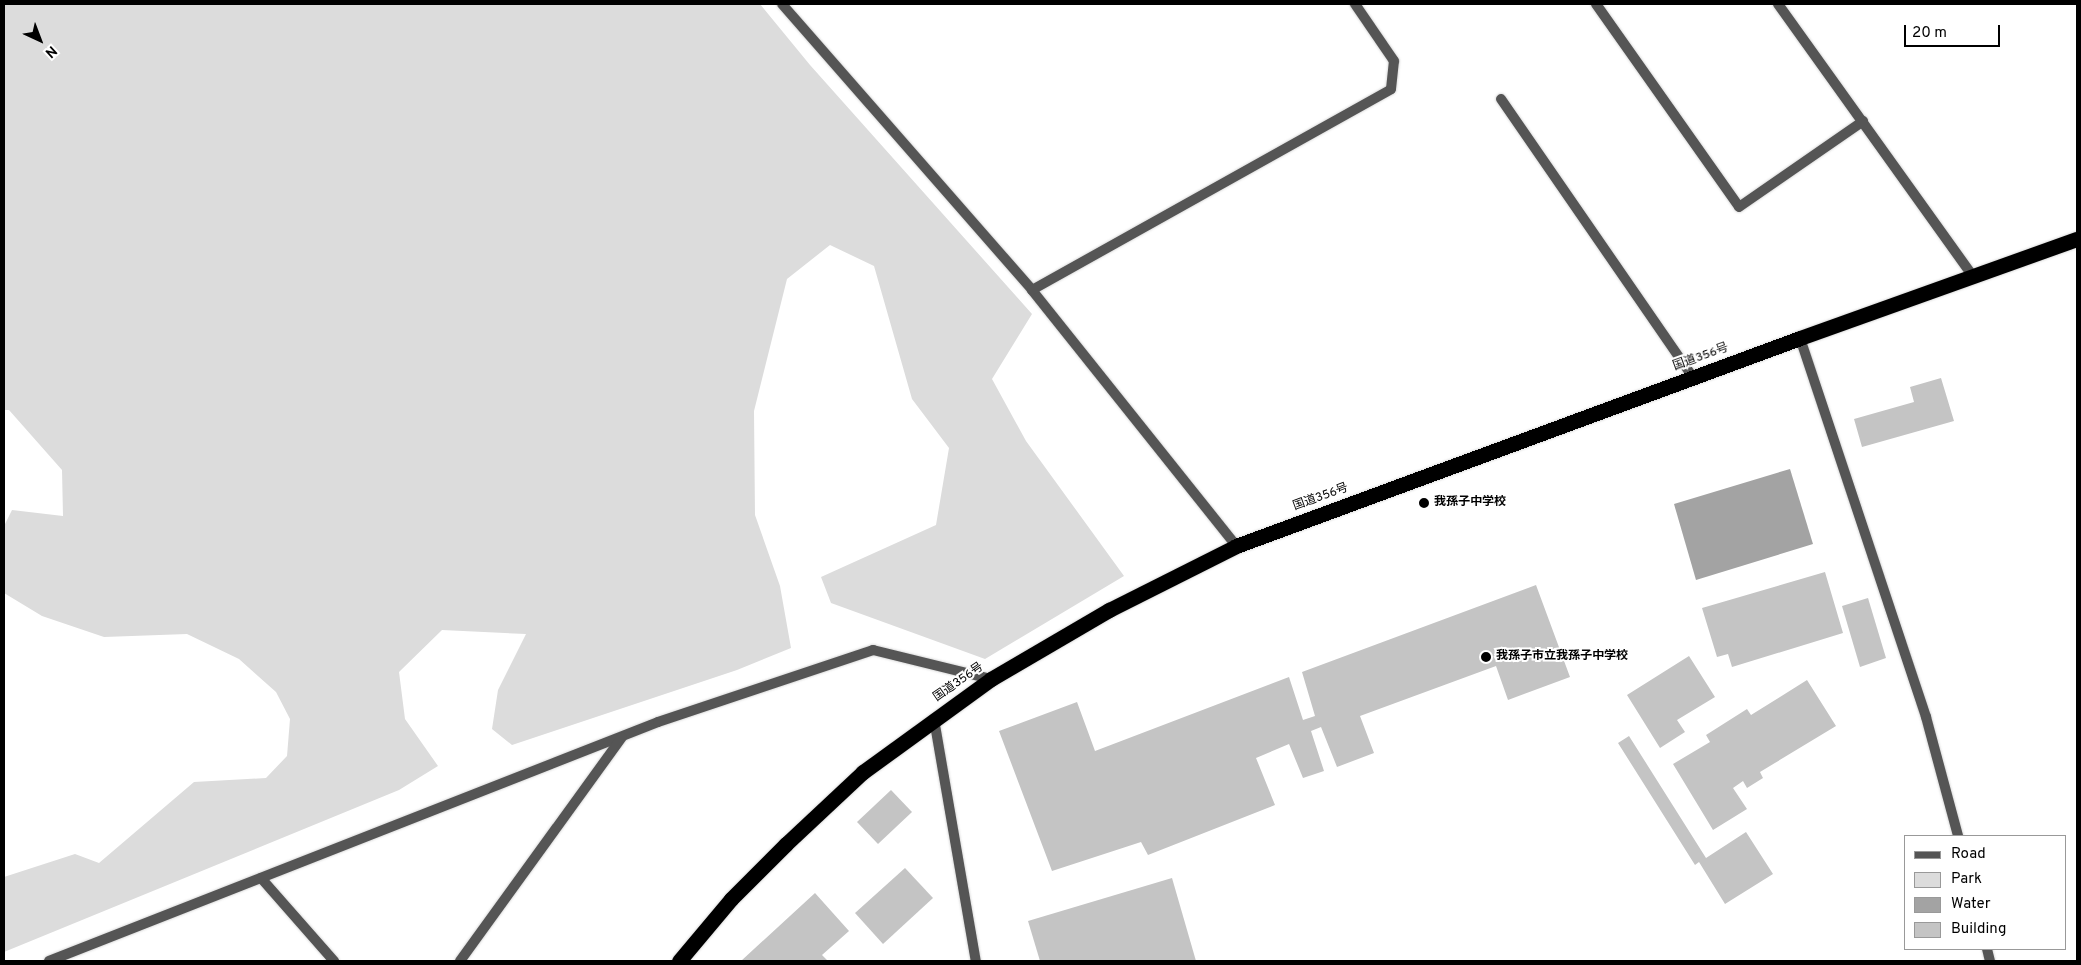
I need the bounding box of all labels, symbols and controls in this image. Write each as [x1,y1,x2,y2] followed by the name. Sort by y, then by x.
[15,15,65,65] north arrow
[1906,15,2002,47] scale bar
[1912,24,1947,43] text: 20 m
[41,42,60,61] text: N
[1671,341,1731,375] street label: 国道356号
[1291,481,1351,515] street label: 国道356号
[1434,496,1506,510] place label: 我孫子中学校
[1418,497,1430,509] marker: 我孫子中学校
[1496,650,1628,664] place label: 我孫子市立我孫子中学校
[1480,651,1492,663] marker: 我孫子市立我孫子中学校
[931,661,987,705] street label: 国道356号
[1904,835,2066,950] legend
[1951,845,1986,864] text: Road
[1951,870,1982,889] text: Park
[1951,895,1990,914] text: Water
[1951,920,2006,939] text: Building

